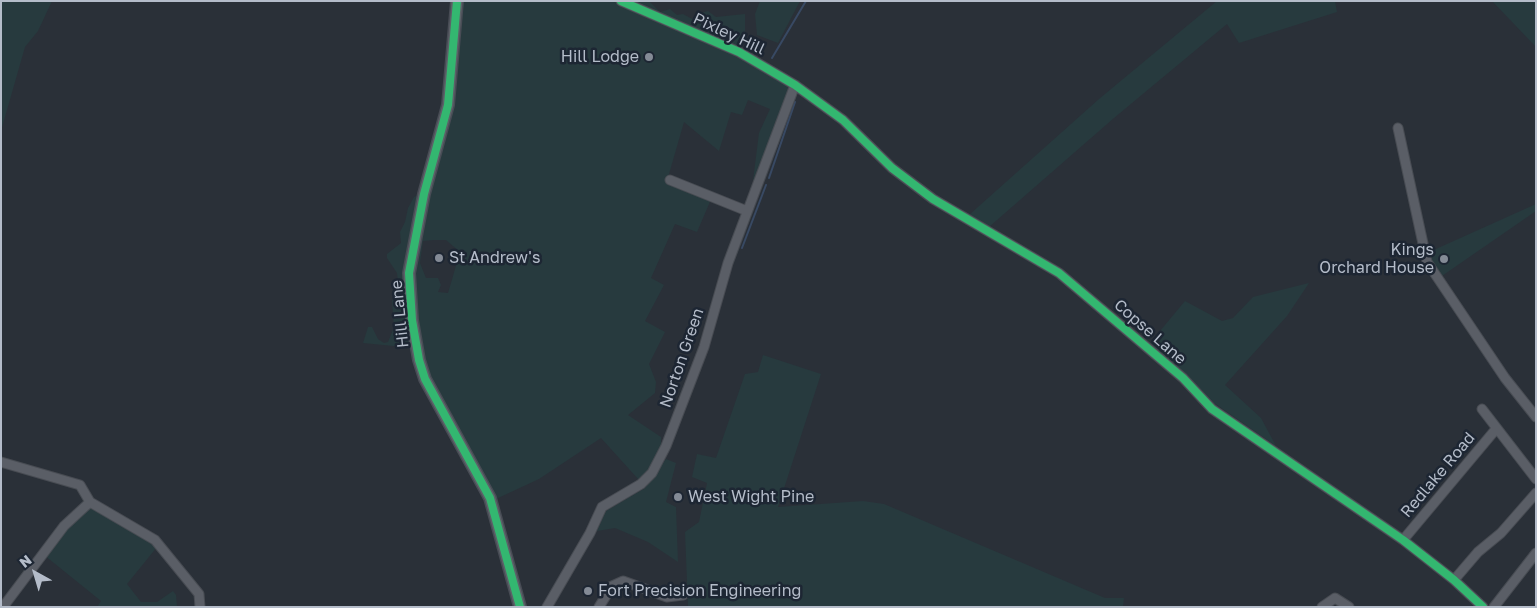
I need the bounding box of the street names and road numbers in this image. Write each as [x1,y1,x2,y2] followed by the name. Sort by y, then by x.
[690,9,768,59] street label: Pixley Hill
[387,279,413,349] street label: Hill Lane
[1110,295,1190,369] street label: Copse Lane
[656,306,708,410] street label: Norton Green
[1397,429,1479,521] street label: Redlake Road

